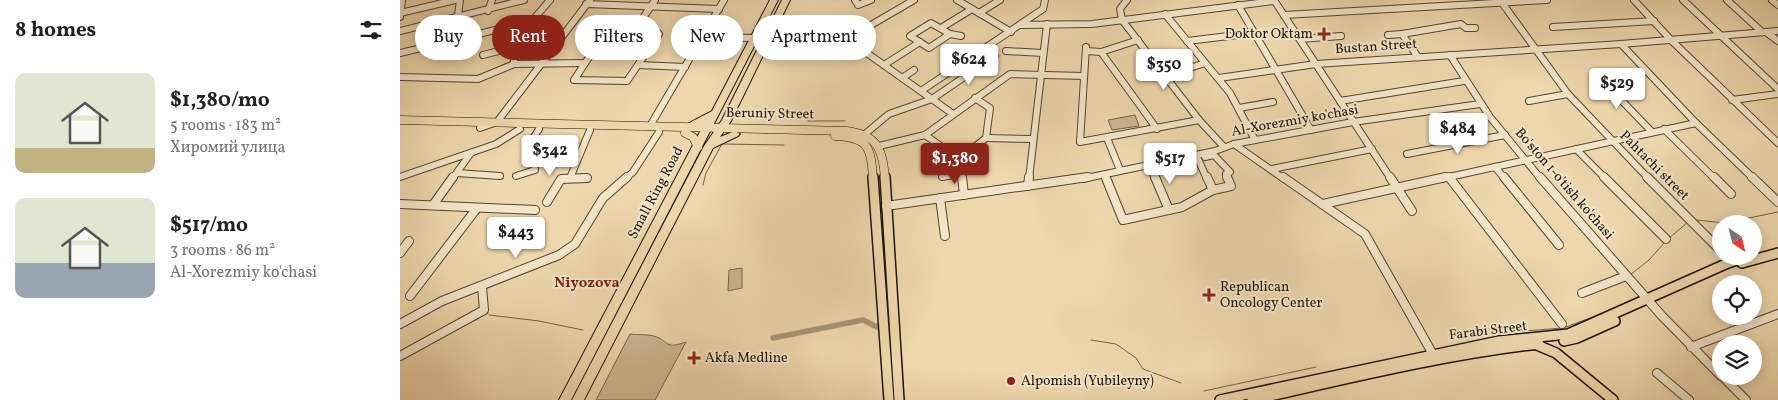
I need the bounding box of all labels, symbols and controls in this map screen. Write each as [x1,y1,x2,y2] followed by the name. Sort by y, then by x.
[415,15,482,60] chip: Buy
[492,15,565,60] chip: Rent
[575,15,661,60] chip: Filters
[671,15,743,60] chip: New
[753,15,876,60] chip: Apartment
[15,16,96,45] text: 8 homes
[357,16,385,44] icon: filters
[1225,25,1313,44] place label: Doktor Oktam
[1317,27,1331,41] marker: Doktor Oktam
[1334,35,1418,59] street label: Bustаn Street
[939,44,999,86] pin: $624
[1134,48,1194,91] pin: $350
[951,49,987,71] text: $624
[1147,54,1181,76] text: $350
[1587,68,1647,110] pin: $529
[1600,73,1634,95] text: $529
[170,86,270,115] text: $1,380/mo
[55,93,115,153] icon: home
[1230,100,1360,142] street label: Al-Xorezmiy ko'chasi
[726,104,814,124] street label: Beruniy Street
[1428,112,1488,155] pin: $484
[170,115,281,137] text: 5 rooms · 183 m²
[1440,118,1476,140] text: $484
[1510,124,1618,244] street label: Bo'ston 1-o'tish ko'chasi
[1615,127,1693,205] street label: Pahtachi street
[520,134,580,177] pin: $342
[170,137,286,159] text: Хиромий улица
[532,140,568,162] text: $342
[914,142,996,185] pin: $1,380
[1140,142,1200,185] pin: $517
[624,143,688,242] street label: Small Ring Road
[932,148,978,170] text: $1,380
[1155,148,1185,170] text: $517
[170,211,248,240] text: $517/mo
[1712,215,1762,265] north arrow
[1712,215,1762,385] map controls
[486,216,546,259] pin: $443
[55,218,115,278] icon: home
[498,222,534,244] text: $443
[170,240,275,262] text: 3 rooms · 86 m²
[170,262,317,284] text: Al-Xorezmiy ko'chasi
[554,273,620,294] district label: Niyozova
[1712,275,1762,325] button: locate
[1220,278,1322,313] place label: Republican Oncology Center
[1202,288,1216,302] marker: Republican Oncology Center
[1448,317,1528,345] street label: Farabi Street
[1712,335,1762,385] button: layers
[705,349,788,368] place label: Akfa Medline
[687,351,701,365] marker: Akfa Medline
[1021,372,1154,391] place label: Alpomish (Yubileyny)
[1005,375,1017,387] marker: Alpomish (Yubileyny)

